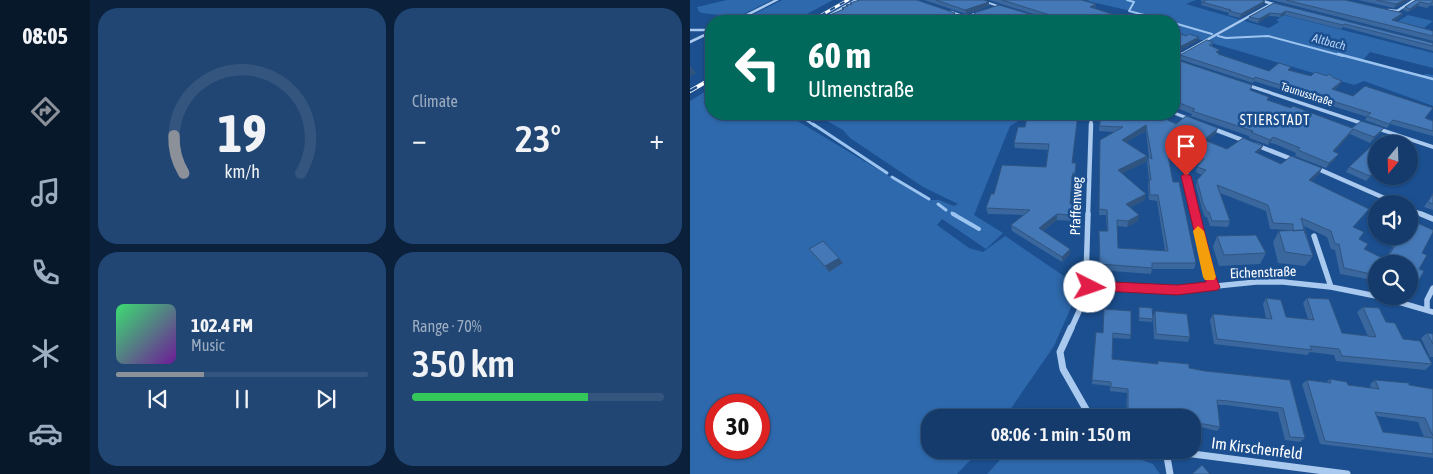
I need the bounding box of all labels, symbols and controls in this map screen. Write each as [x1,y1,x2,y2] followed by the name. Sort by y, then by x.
[22,23,68,49] text: 08:05
[1310,31,1347,53] water label: Altbach
[725,35,790,100] icon: left
[808,35,871,75] text: 60 m
[808,76,914,102] text: Ulmenstraße
[1279,80,1335,108] street label: Taunusstraße
[412,92,458,110] text: Climate
[28,94,63,129] icon: directions
[218,103,266,163] text: 19
[1240,112,1310,128] district label: STIERSTADT
[515,117,561,160] text: 23°
[412,123,427,155] text: −
[649,123,664,155] text: +
[1165,125,1207,176] pin
[1172,132,1200,160] icon: arrive
[1368,135,1418,185] north arrow
[1368,135,1418,305] map controls
[224,161,260,182] text: km/h
[28,175,63,210] icon: music
[1067,176,1085,236] street label: Pfaffenweg
[1368,195,1418,245] button: sound
[28,255,63,290] icon: phone
[1368,255,1418,305] button: search
[1063,260,1115,312] position arrow
[1229,263,1297,281] street label: Eichenstraße
[191,314,253,336] text: 102.4 FM
[412,317,482,335] text: Range · 70%
[28,336,63,371] icon: climate
[191,336,225,354] text: Music
[412,342,515,385] text: 350 km
[144,385,172,413] icon: previous
[228,385,256,413] icon: pause
[312,385,340,413] icon: next
[705,394,770,459] speed limit sign: 30
[28,416,63,451] icon: car
[991,423,1131,445] text: 08:06 · 1 min · 150 m
[1210,433,1304,463] street label: Im Kirschenfeld

